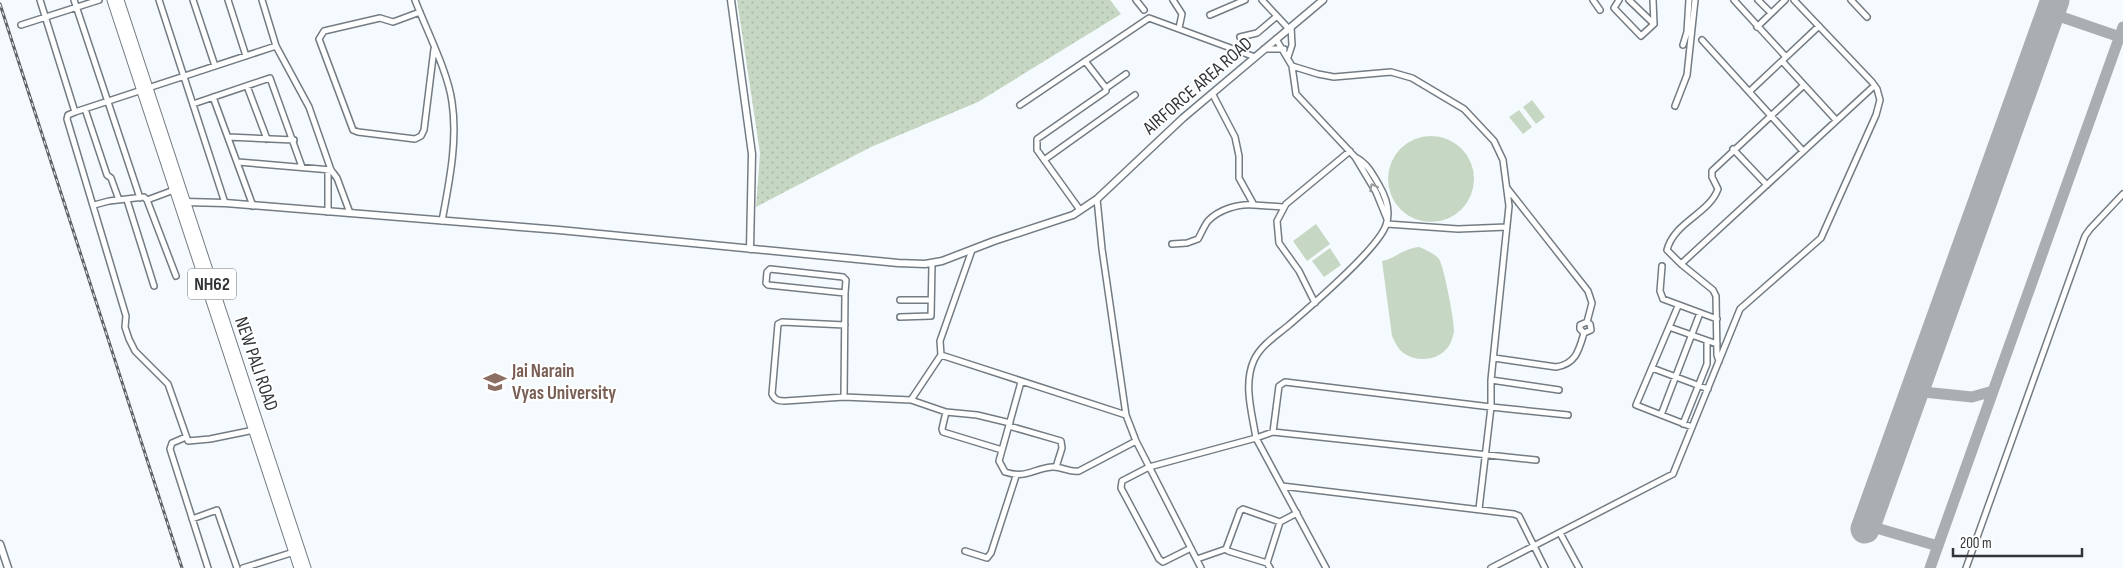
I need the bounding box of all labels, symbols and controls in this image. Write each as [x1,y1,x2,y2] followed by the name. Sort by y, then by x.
[1138,32,1257,140] street label: AIRFORCE AREA ROAD
[1369,184,1379,193] one-way arrow
[188,268,236,300] road number: NH62
[229,314,283,414] street label: NEW PALI ROAD
[511,360,616,405] place label: Jai Narain Vyas University
[482,369,508,395] school or university icon: Jai Narain Vyas University
[1953,526,2082,558] scale bar
[1960,534,1992,553] text: 200 m

